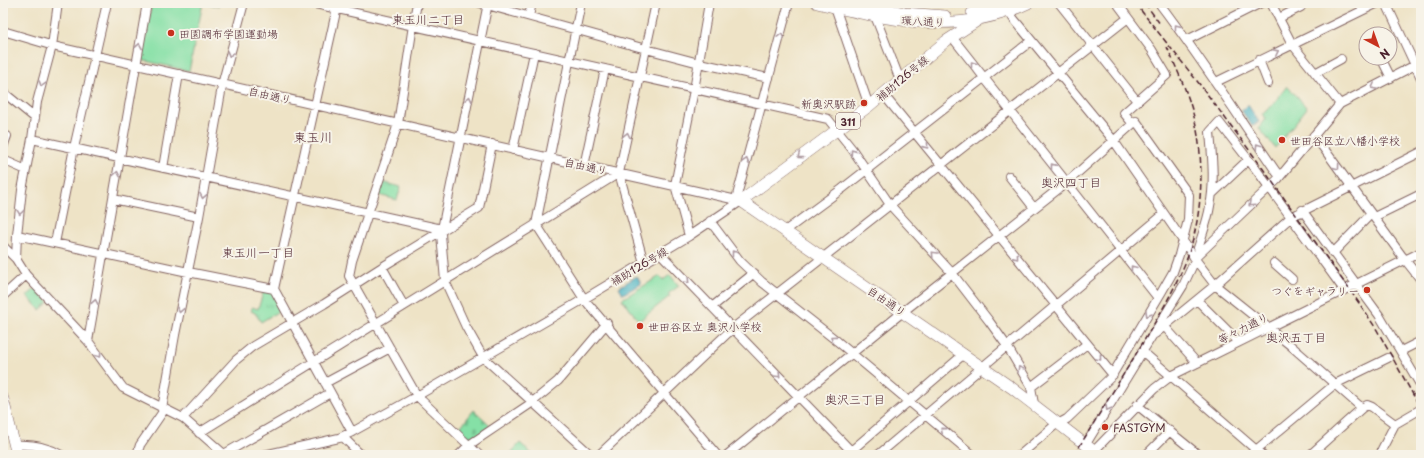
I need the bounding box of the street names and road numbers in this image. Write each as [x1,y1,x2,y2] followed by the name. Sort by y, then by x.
[901,11,945,31] street label: 環八通り
[872,51,932,105] street label: 補助126号線
[247,82,293,108] street label: 自由通り
[836,113,860,129] road number: 311
[563,153,609,179] street label: 自由通り
[607,242,671,290] street label: 補助126号線
[864,282,910,320] street label: 自由通り
[1215,308,1271,348] street label: 等々力通り

